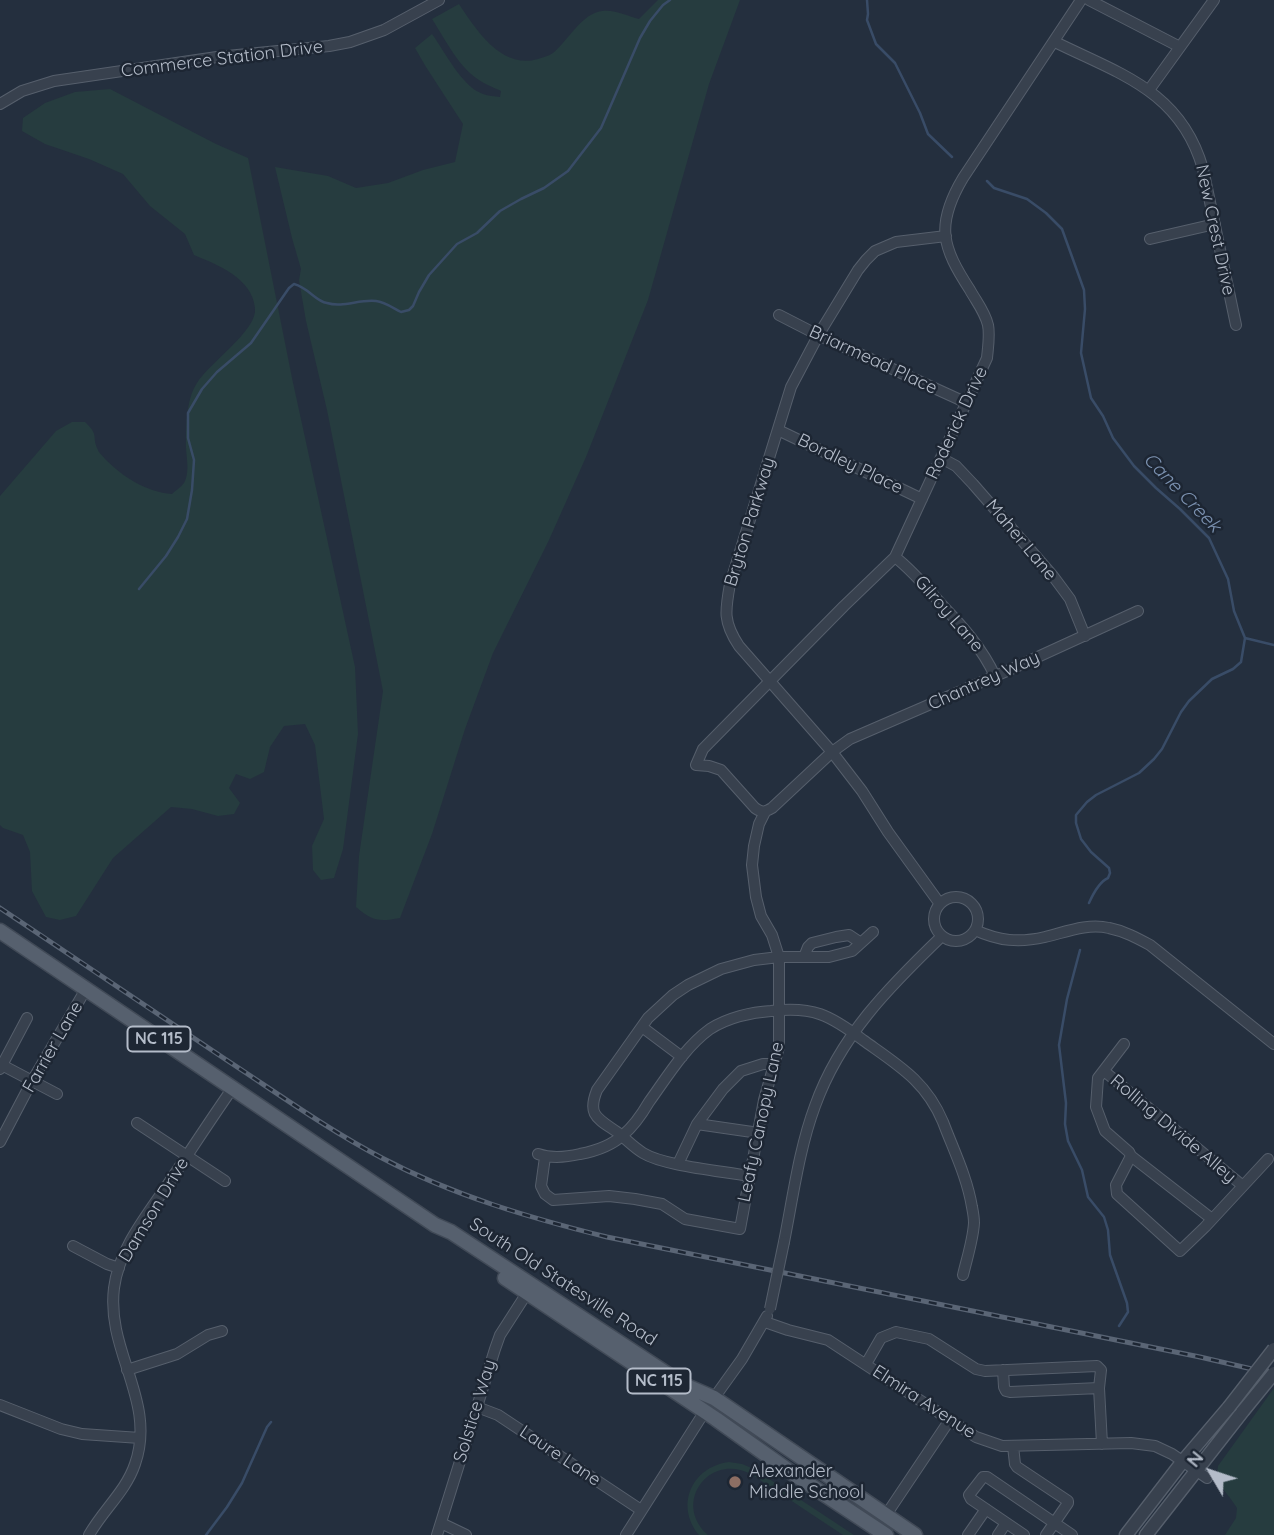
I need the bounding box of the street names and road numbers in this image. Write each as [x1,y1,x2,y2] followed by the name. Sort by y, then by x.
[120,36,324,82] street label: Commerce Station Drive
[1191,163,1239,297] street label: New Crest Drive
[805,321,941,399] street label: Briarmead Place
[921,363,993,483] street label: Roderick Drive
[794,429,906,499] street label: Bordley Place
[720,455,780,589] street label: Bryton Parkway
[981,495,1061,585] street label: Maher Lane
[910,571,988,657] street label: Gilroy Lane
[925,647,1043,715] street label: Chantrey Way
[18,998,88,1096] street label: Farrier Lane
[128,1026,190,1051] road number: NC 115
[733,1040,789,1204] street label: Leafy Canopy Lane
[1106,1070,1240,1188] street label: Rolling Divide Alley
[114,1154,194,1266] street label: Damson Drive
[465,1213,661,1351] street label: South Old Statesville Road
[449,1357,501,1465] street label: Solstice Way
[868,1361,980,1443] street label: Elmira Avenue
[628,1368,690,1394] road number: NC 115
[515,1421,605,1491] street label: Laure Lane

